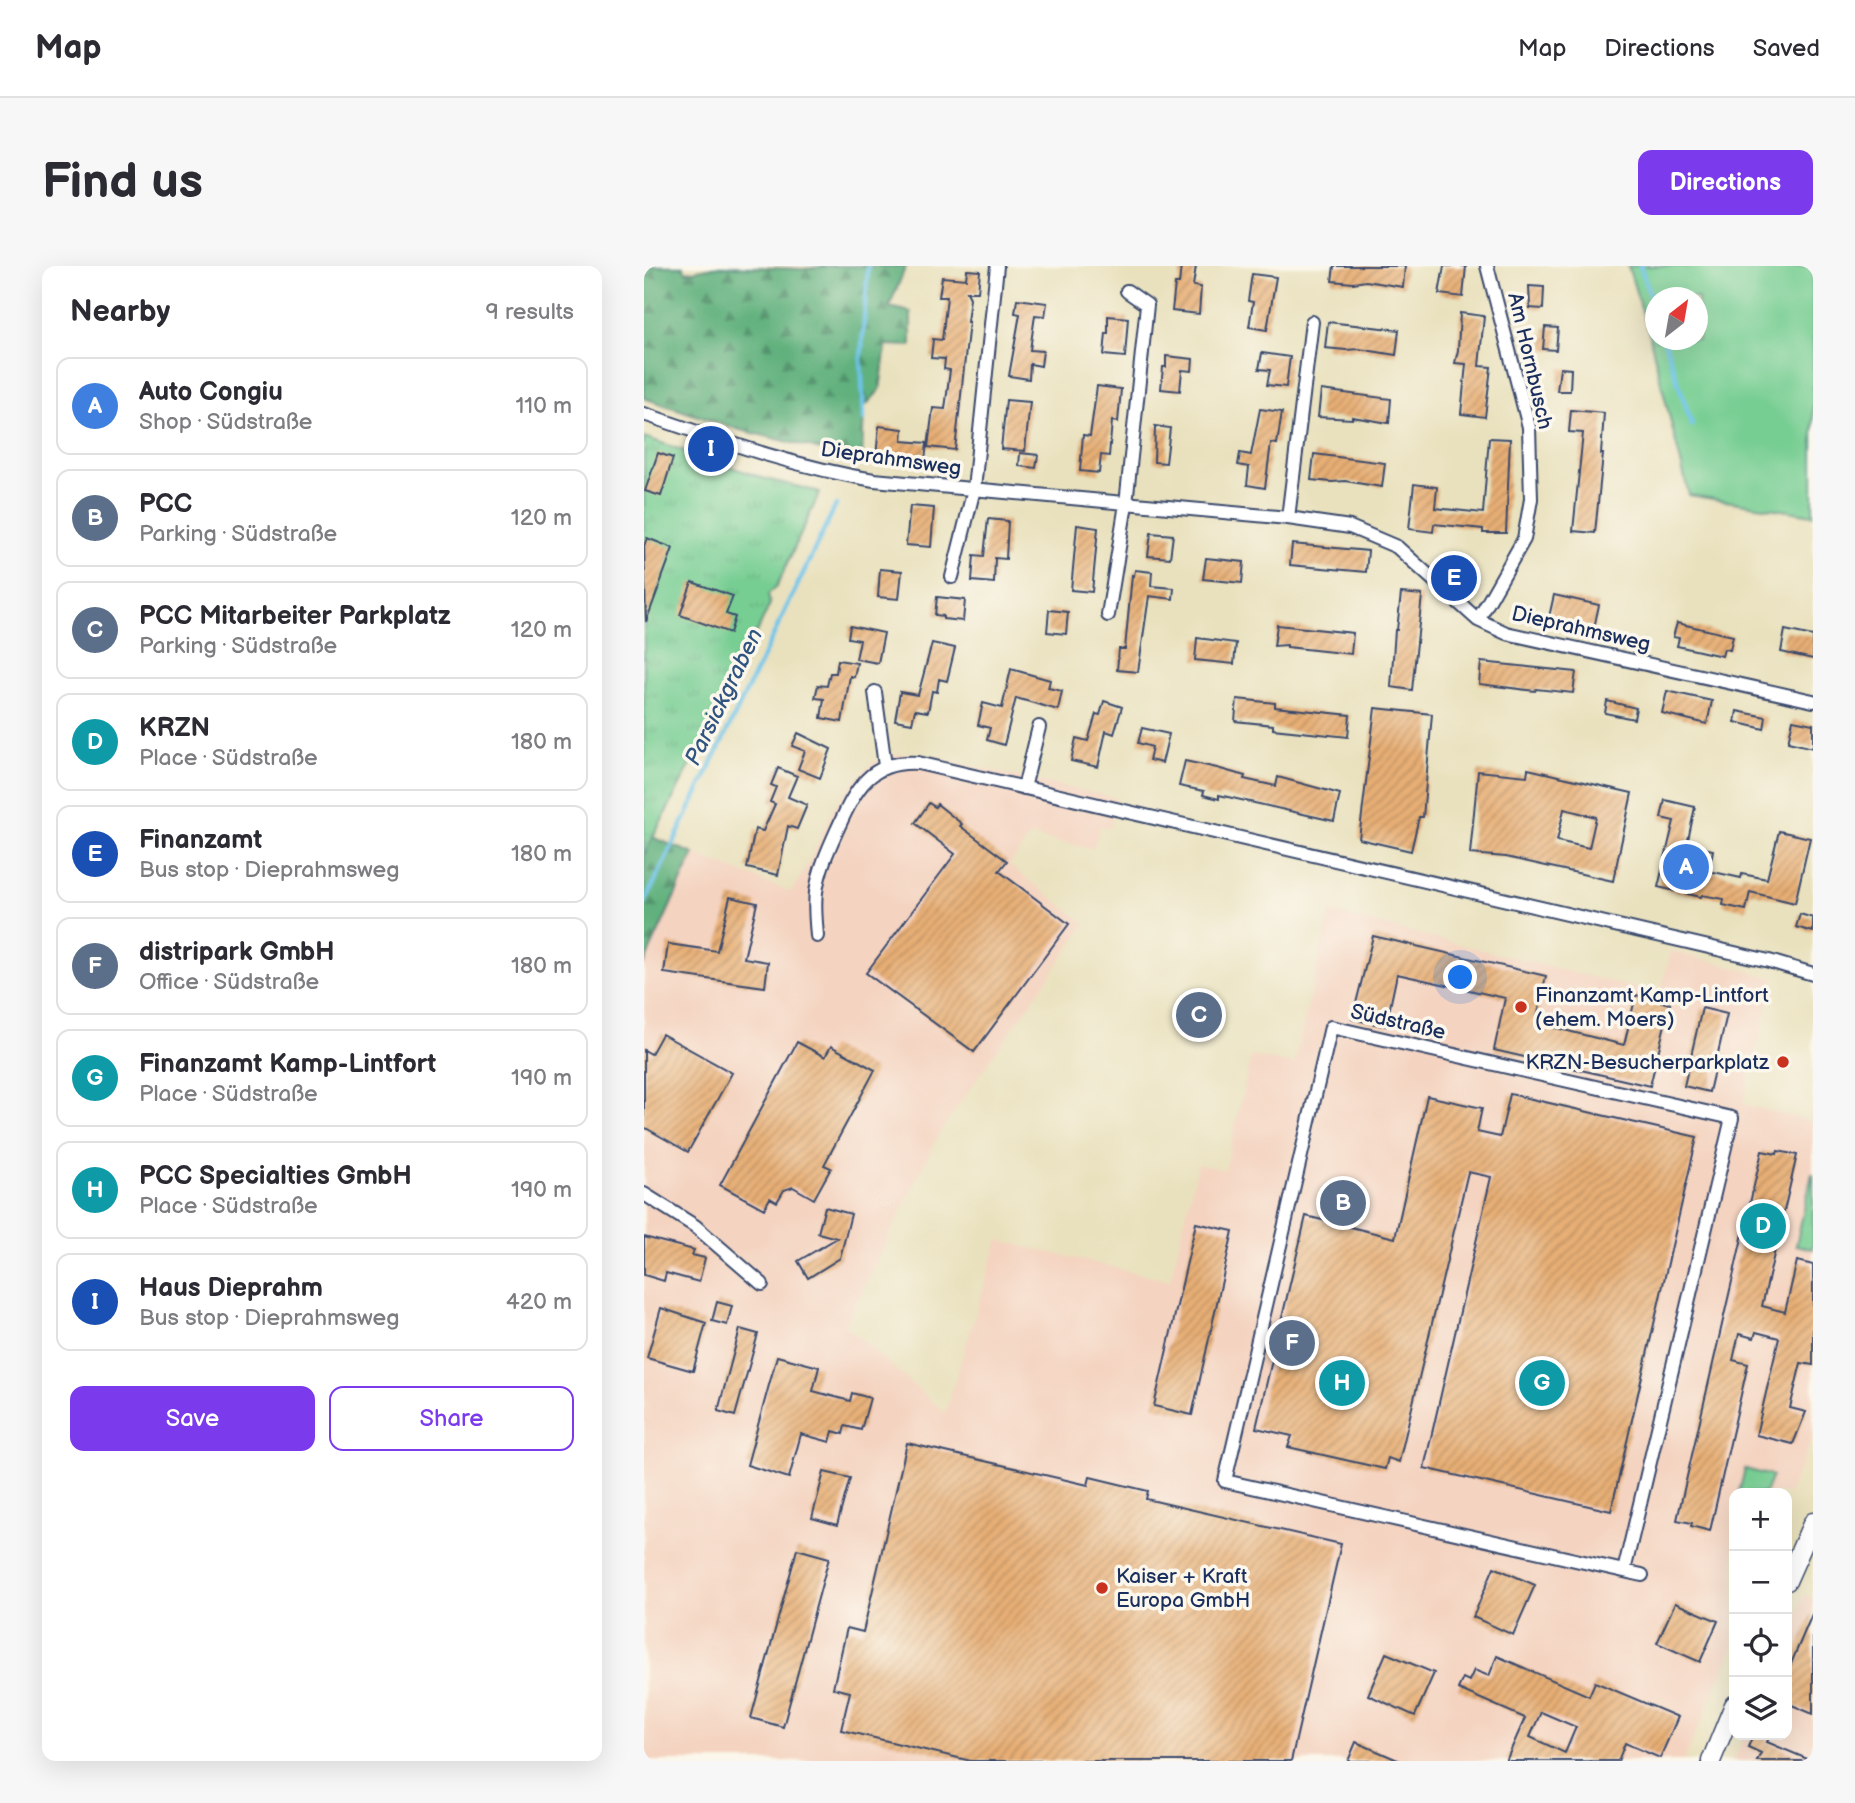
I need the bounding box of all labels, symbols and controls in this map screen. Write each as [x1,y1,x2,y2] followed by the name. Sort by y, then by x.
[35,28,101,68] text: Map
[1518,34,1566,63] text: Map
[1604,34,1715,63] text: Directions
[1753,34,1820,63] text: Saved
[1638,150,1813,215] button: Directions
[42,153,203,212] text: Find us
[1645,287,1708,350] north arrow
[1502,290,1558,432] street label: Am Hornbusch
[70,294,170,330] text: Nearby
[485,298,574,326] text: 9 results
[139,377,283,408] text: Auto Congiu
[88,392,102,420] text: A
[515,392,572,420] text: 110 m
[139,408,312,436] text: Shop · Südstraße
[688,423,734,475] pin: I
[819,437,963,481] street label: Dieprahmsweg
[139,489,192,520] text: PCC
[87,504,103,532] text: B
[511,504,572,532] text: 120 m
[139,520,337,548] text: Parking · Südstraße
[1431,552,1477,604] pin: E
[139,601,451,632] text: PCC Mitarbeiter Parkplatz
[1509,601,1653,657] street label: Dieprahmsweg
[87,616,103,644] text: C
[511,616,572,644] text: 120 m
[679,624,769,770] water label: Parsickgraben
[139,632,337,660] text: Parking · Südstraße
[139,713,210,744] text: KRZN
[87,728,103,756] text: D
[511,728,572,756] text: 180 m
[139,744,318,772] text: Place · Südstraße
[139,825,262,856] text: Finanzamt
[88,840,102,868] text: E
[511,840,572,868] text: 180 m
[1663,841,1709,893] pin: A
[139,856,400,884] text: Bus stop · Dieprahmsweg
[139,937,335,968] text: distripark GmbH
[88,952,102,980] text: F
[511,952,572,980] text: 180 m
[1443,960,1477,994] your location
[139,968,319,996] text: Office · Südstraße
[1535,983,1769,1032] place label: Finanzamt Kamp-Lintfort (ehem. Moers)
[1176,989,1222,1041] pin: C
[1348,999,1448,1045] street label: Südstraße
[1513,999,1529,1015] marker: Finanzamt Kamp-Lintfort (ehem. Moers)
[139,1049,436,1080] text: Finanzamt Kamp-Lintfort
[1525,1050,1770,1075] place label: KRZN-Besucherparkplatz
[1775,1054,1791,1070] marker: KRZN-Besucherparkplatz
[87,1064,103,1092] text: G
[511,1064,572,1092] text: 190 m
[139,1080,318,1108] text: Place · Südstraße
[139,1161,412,1192] text: PCC Specialties GmbH
[86,1176,104,1204] text: H
[511,1176,572,1204] text: 190 m
[1320,1177,1366,1229] pin: B
[139,1192,318,1220] text: Place · Südstraße
[1740,1200,1786,1252] pin: D
[139,1273,323,1304] text: Haus Dieprahm
[91,1288,99,1316] text: I
[506,1288,572,1316] text: 420 m
[139,1304,400,1332] text: Bus stop · Dieprahmsweg
[1269,1317,1315,1369] pin: F
[1319,1357,1365,1409] pin: H
[1519,1357,1565,1409] pin: G
[70,1386,315,1451] button: Save
[329,1386,574,1451] button: Share
[1729,1488,1792,1740] map controls
[1729,1488,1792,1551] button: +
[1729,1551,1792,1614] button: −
[1116,1564,1250,1613] place label: Kaiser + Kraft Europa GmbH
[1094,1580,1110,1596] marker: Kaiser + Kraft Europa GmbH
[1729,1614,1792,1677] button: locate
[1729,1677,1792,1740] button: layers

